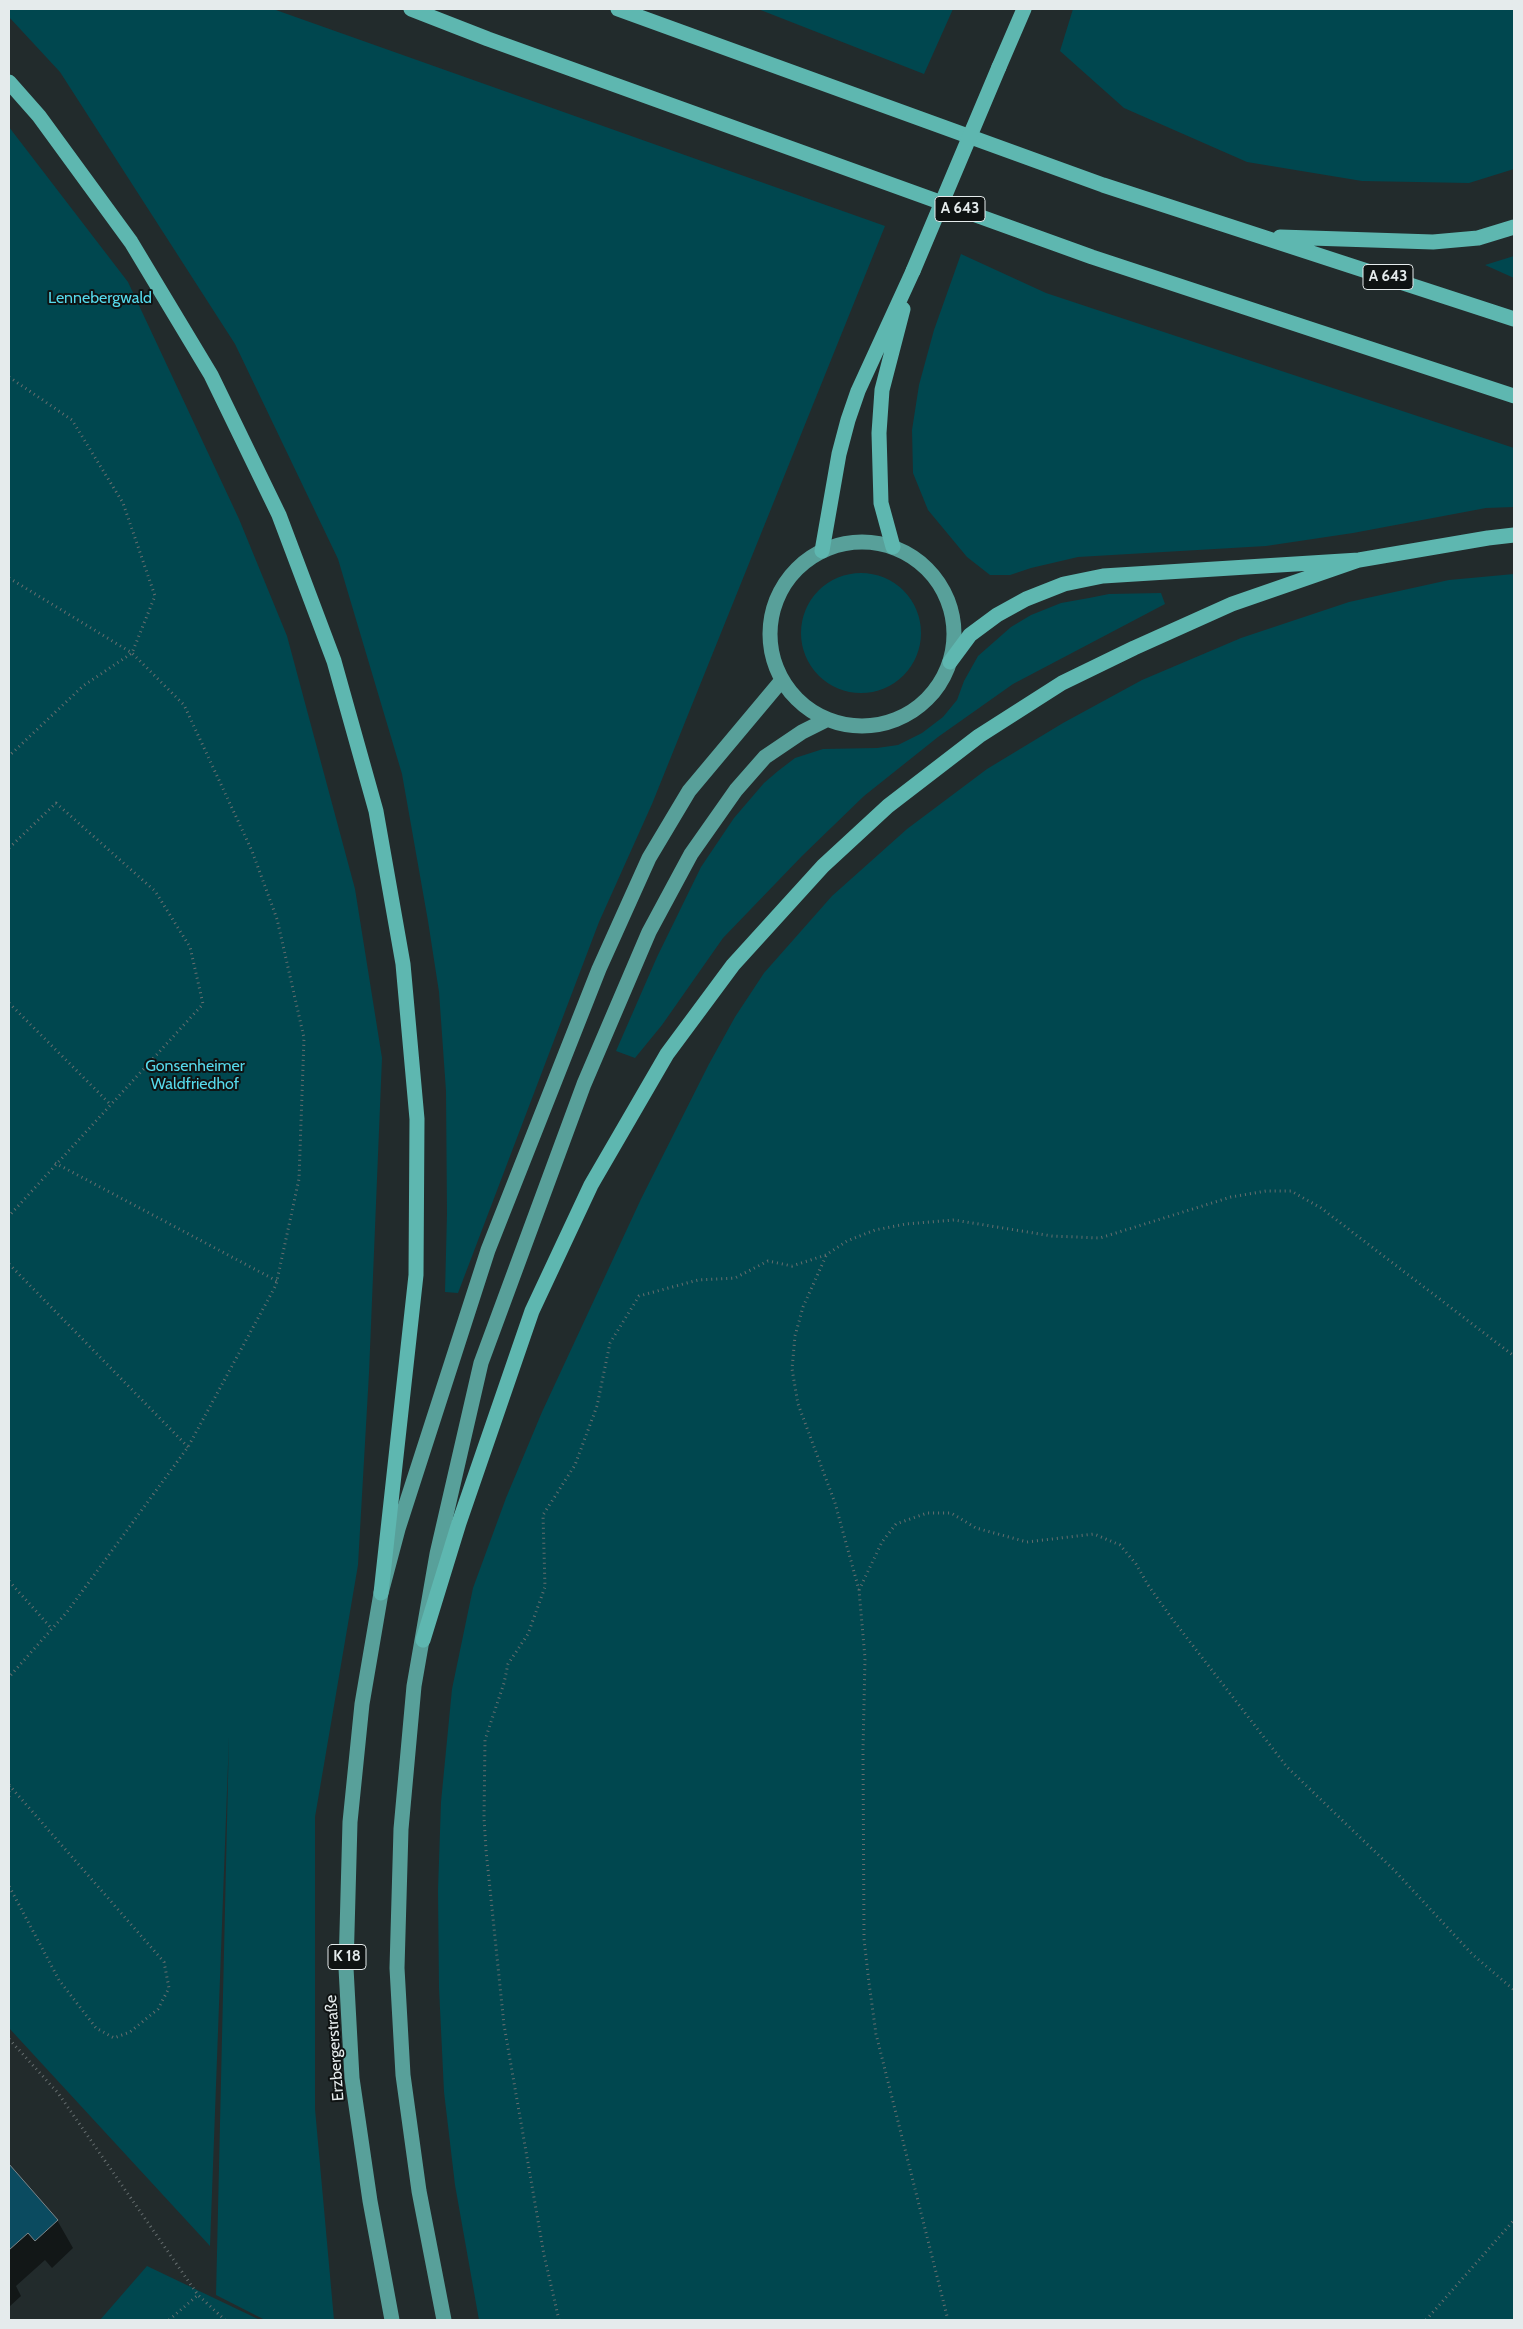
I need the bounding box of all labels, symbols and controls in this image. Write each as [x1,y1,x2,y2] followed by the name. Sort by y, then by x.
[935,196,985,222] road number: A 643
[1363,264,1413,290] road number: A 643
[48,288,152,308] park label: Lennebergwald
[145,1056,245,1094] park label: Gonsenheimer Waldfriedhof
[328,1944,366,1970] road number: K 18
[322,1994,348,2102] street label: Erzbergerstraße

